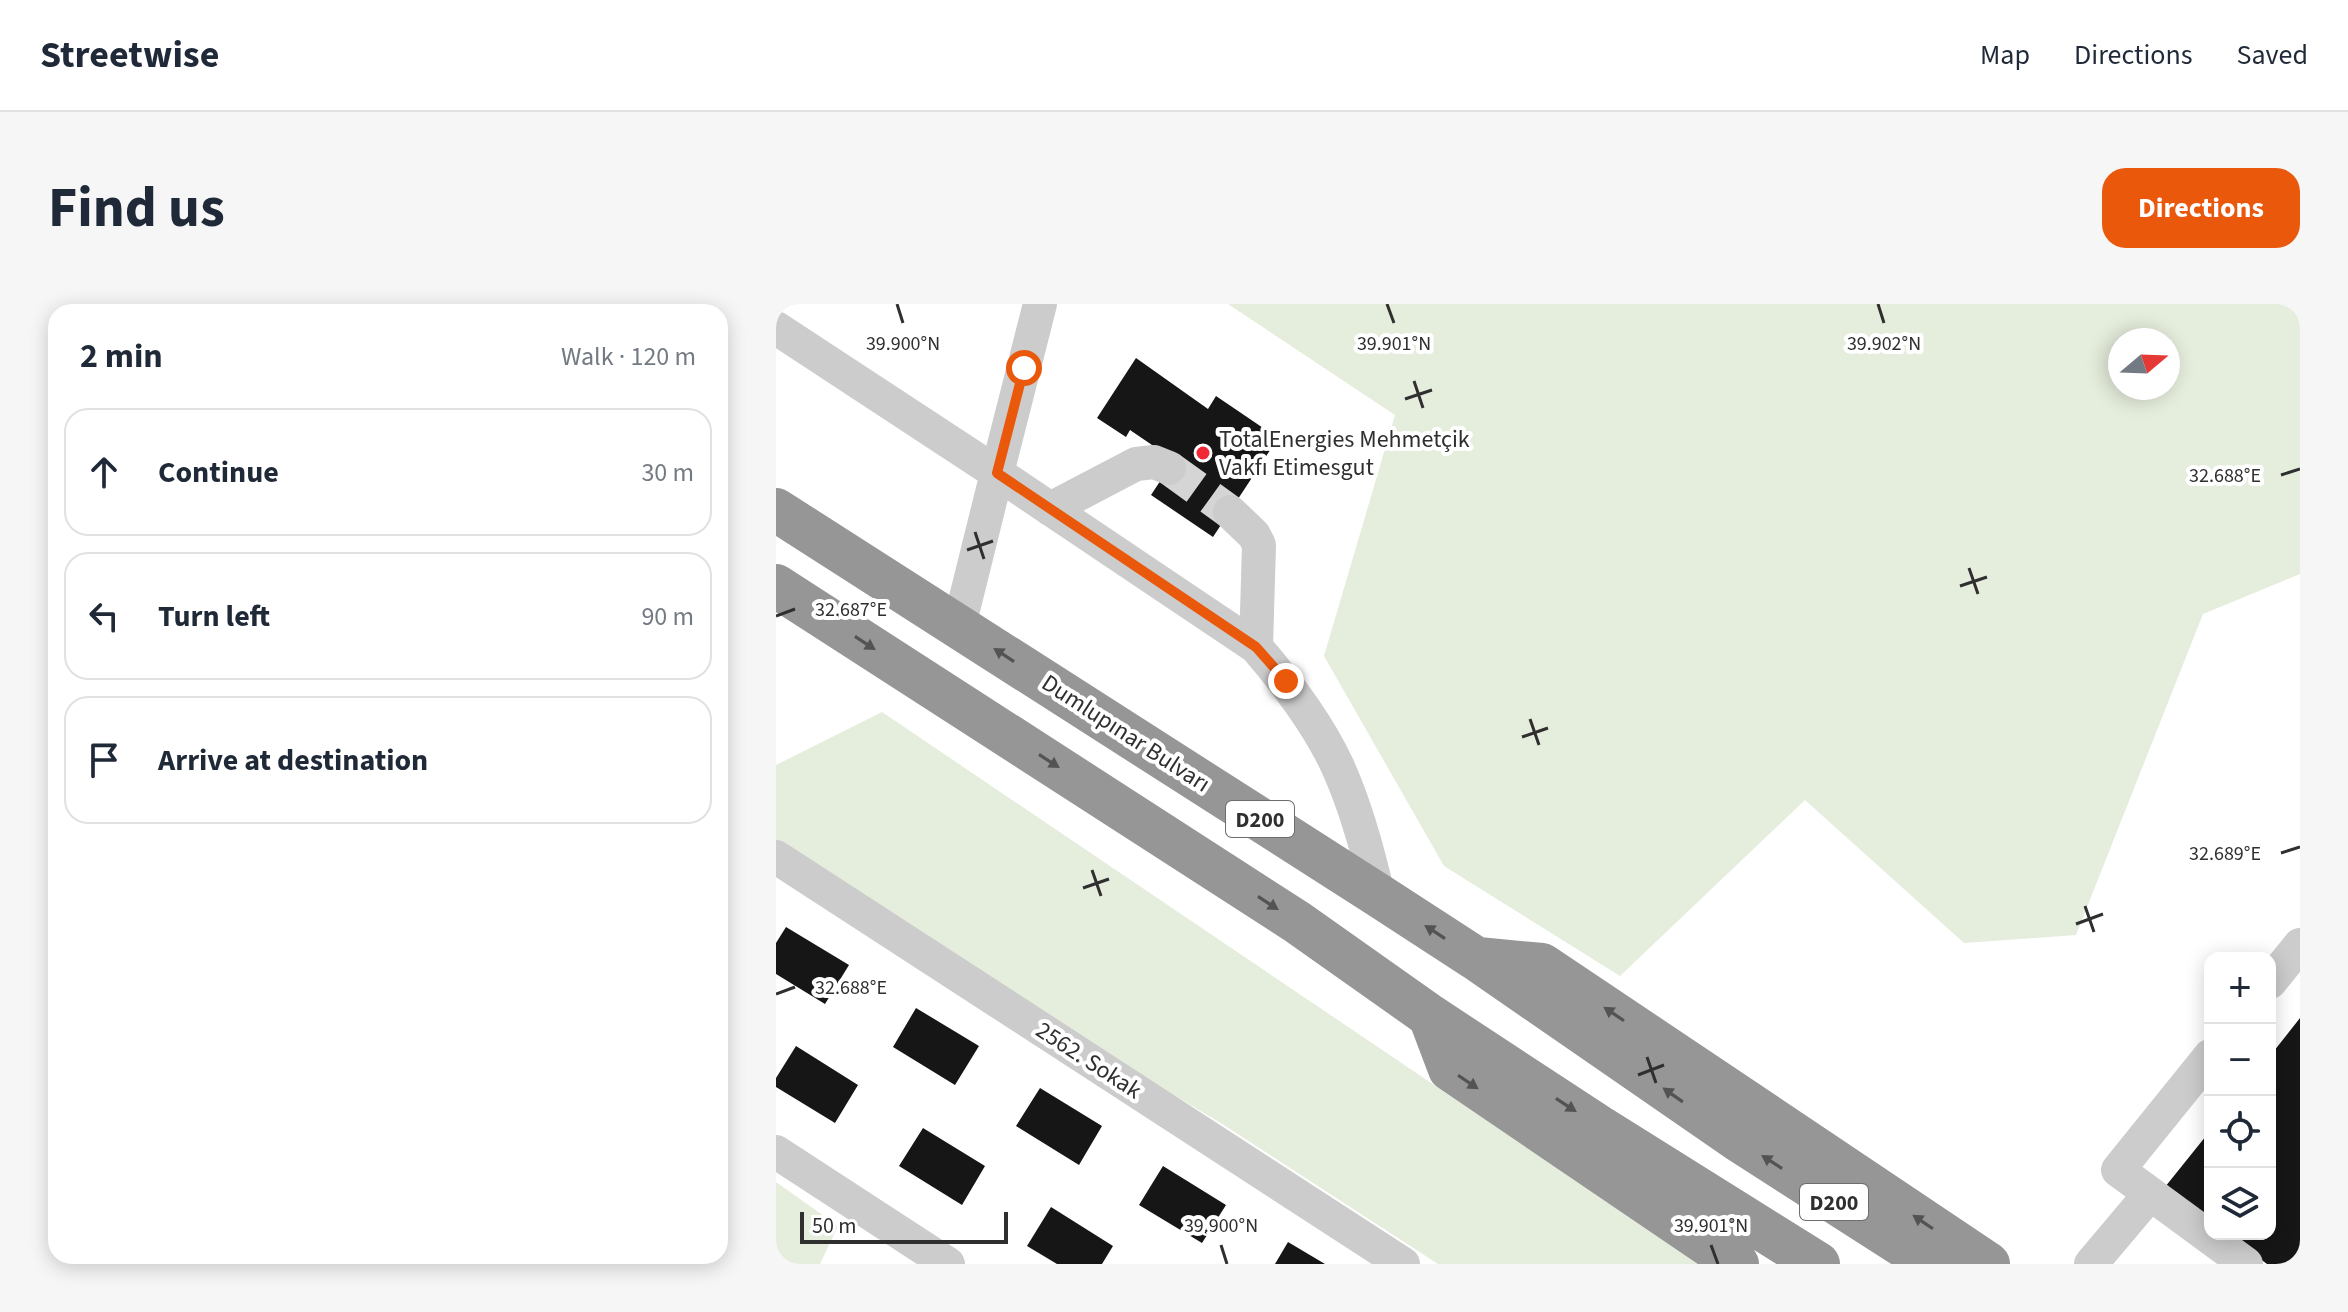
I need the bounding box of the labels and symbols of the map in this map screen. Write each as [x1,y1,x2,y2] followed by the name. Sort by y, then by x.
[2108,328,2180,400] north arrow
[866,330,940,358] text: 39.900°N
[1357,330,1431,358] text: 39.901°N
[1847,330,1921,358] text: 39.902°N
[1006,350,1042,386] route start
[1219,422,1470,485] place label: TotalEnergies Mehmetçik Vakfı Etimesgut
[1194,444,1212,462] marker: TotalEnergies Mehmetçik Vakfı Etimesgut
[2189,462,2261,490] text: 32.688°E
[815,596,887,624] text: 32.687°E
[854,635,876,650] one-way arrow
[994,648,1015,663] one-way arrow
[1268,663,1304,699] route end
[1034,666,1217,801] street label: Dumlupınar Bulvarı
[1039,754,1060,769] one-way arrow
[1226,801,1294,837] road number: D200
[2189,840,2261,868] text: 32.689°E
[1257,895,1278,910] one-way arrow
[1424,925,1446,940] one-way arrow
[815,974,887,1002] text: 32.688°E
[1604,1007,1625,1022] one-way arrow
[1029,1013,1149,1108] street label: 2562. Sokak
[1457,1074,1478,1089] one-way arrow
[1662,1088,1683,1103] one-way arrow
[1555,1097,1577,1112] one-way arrow
[1761,1155,1783,1169] one-way arrow
[1800,1184,1868,1220] road number: D200
[800,1208,1008,1244] scale bar
[1184,1212,1258,1240] text: 39.900°N
[1674,1212,1748,1240] text: 39.901°N
[1912,1214,1933,1229] one-way arrow

